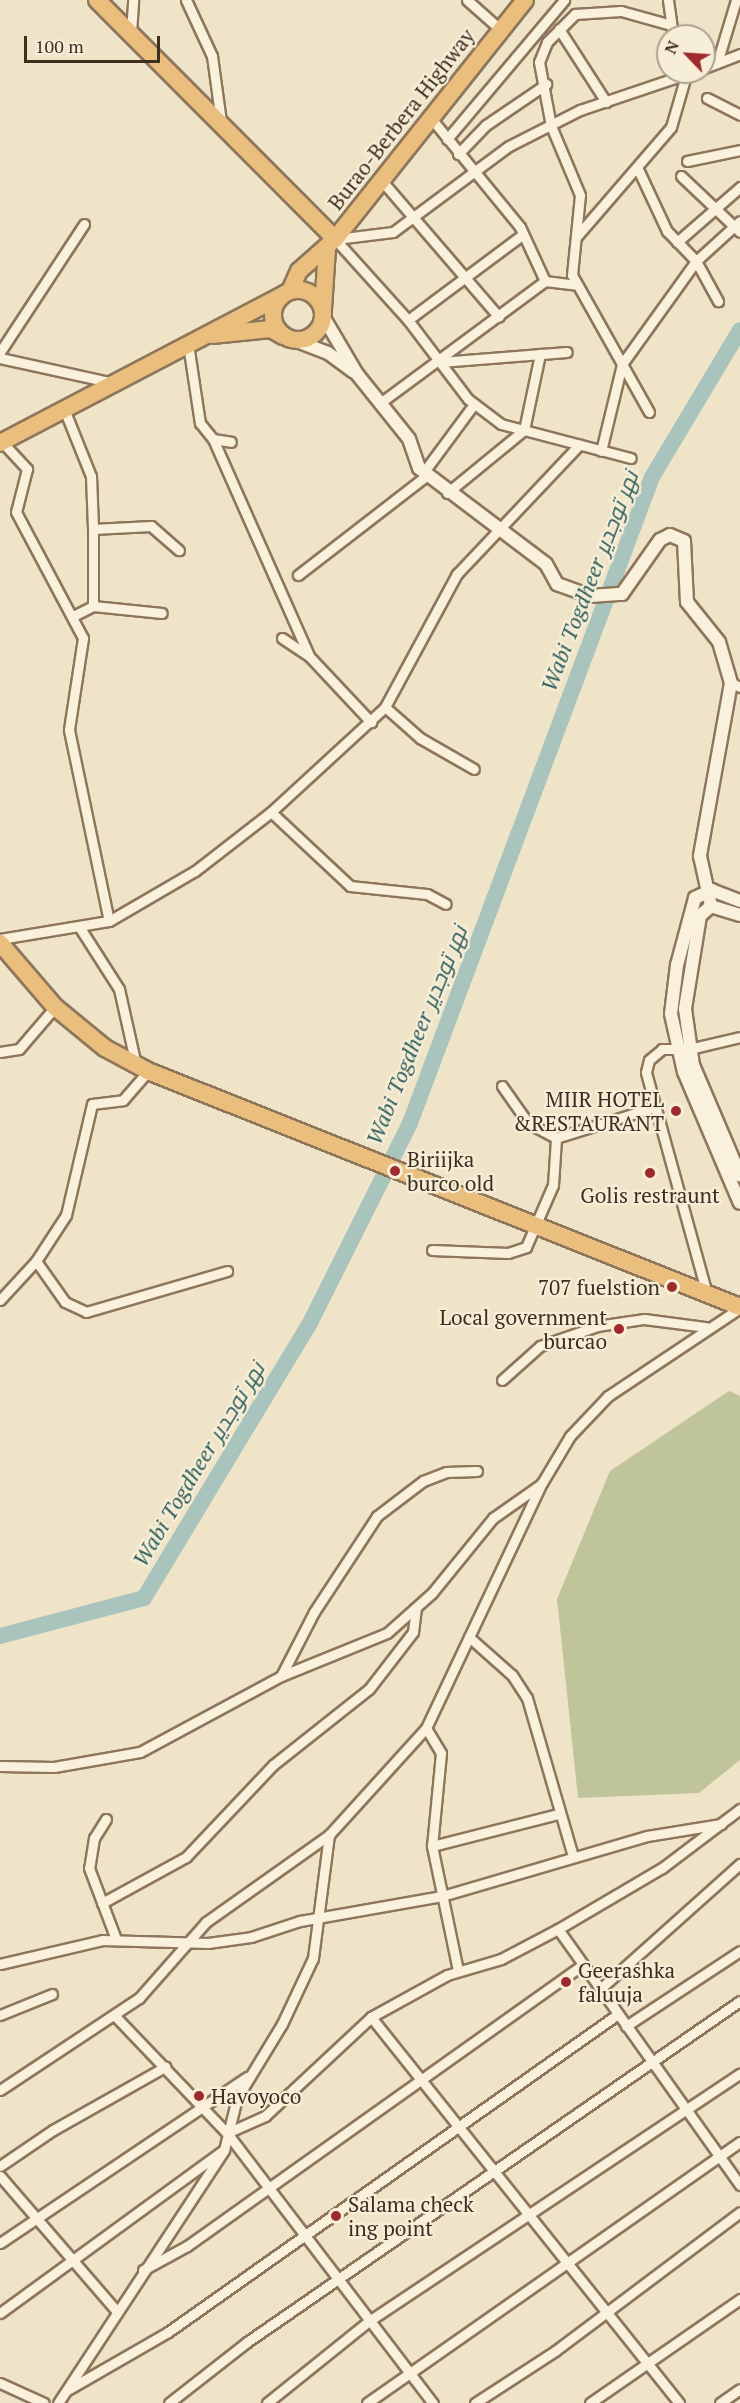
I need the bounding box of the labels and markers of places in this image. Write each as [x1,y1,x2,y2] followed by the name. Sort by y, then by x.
[513,1086,664,1136] place label: MIIR HOTEL &RESTAURANT
[669,1104,683,1118] marker: MIIR HOTEL &RESTAURANT
[407,1146,494,1196] place label: Biriijka burco old
[388,1164,402,1178] marker: Biriijka burco old
[643,1166,657,1180] marker: Golis restraunt
[580,1182,720,1208] place label: Golis restraunt
[538,1274,660,1300] place label: 707 fuelstion
[665,1280,679,1294] marker: 707 fuelstion
[439,1304,607,1354] place label: Local government burcao
[612,1322,626,1336] marker: Local government burcao
[578,1957,675,2007] place label: Geerashka faluuja
[559,1975,573,1989] marker: Geerashka faluuja
[211,2083,301,2109] place label: Havoyoco
[192,2089,206,2103] marker: Havoyoco
[348,2191,474,2241] place label: Salama check ing point
[329,2209,343,2223] marker: Salama check ing point

